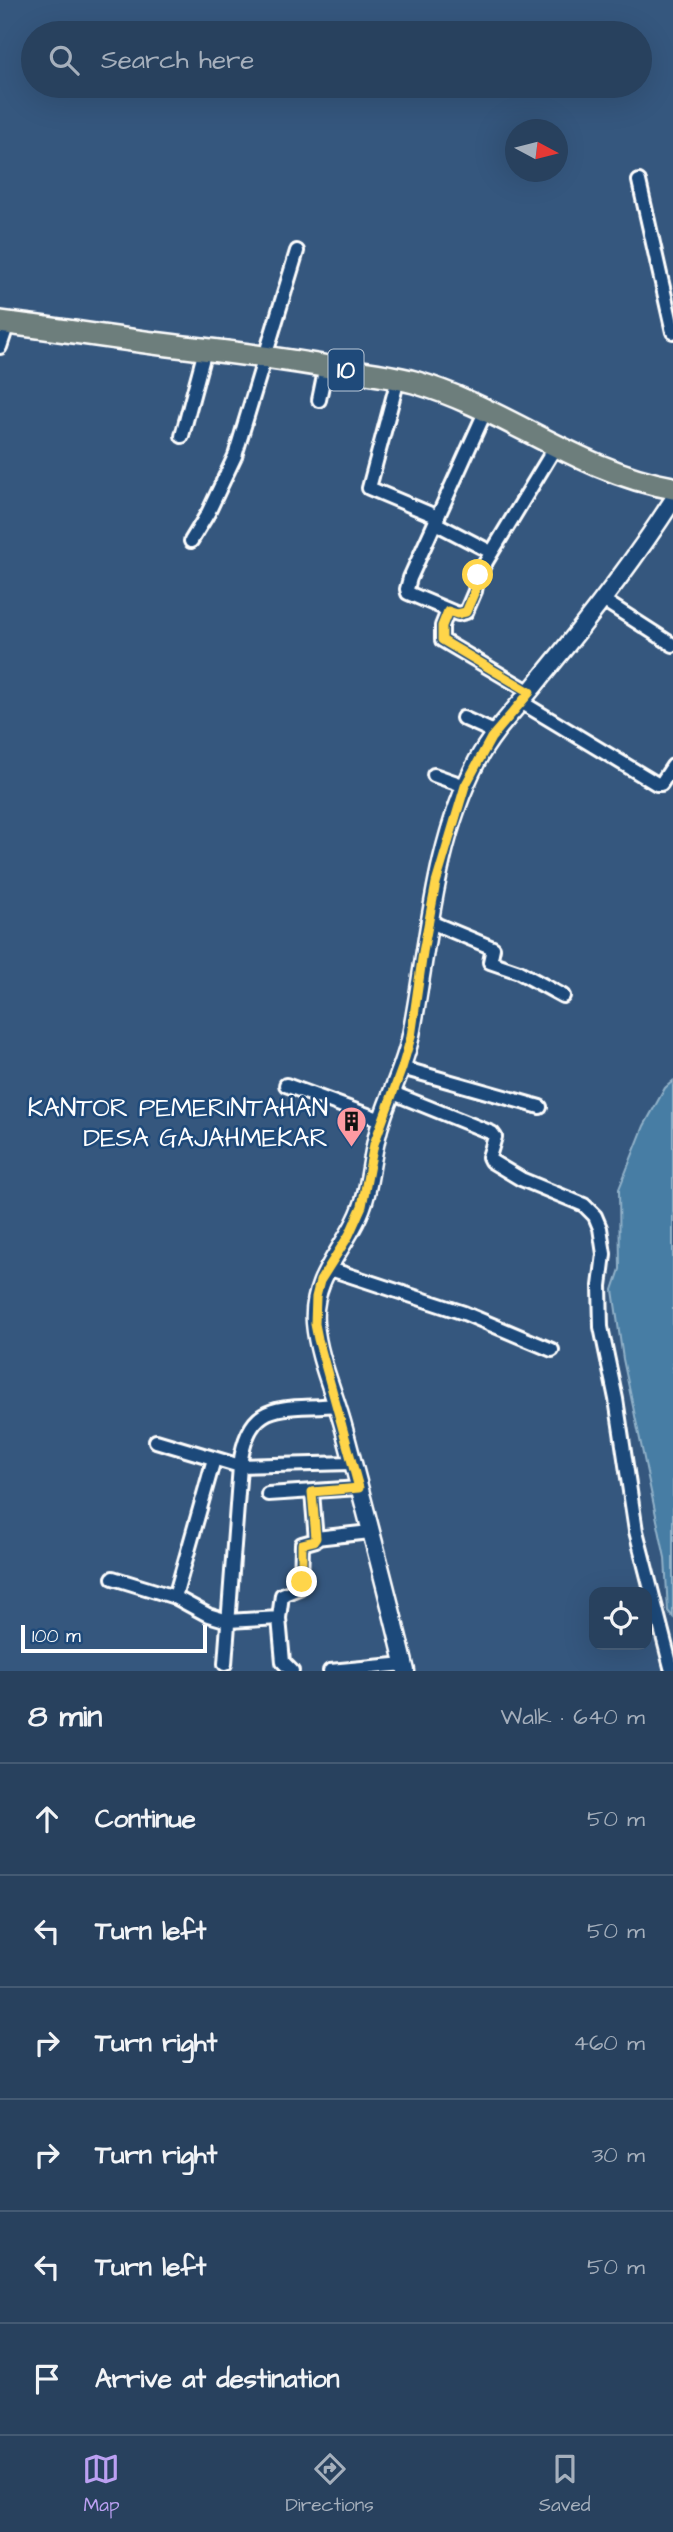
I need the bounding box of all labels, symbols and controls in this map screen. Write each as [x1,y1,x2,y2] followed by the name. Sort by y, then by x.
[21,21,652,98] search box
[45,41,83,79] icon: search
[101,42,254,78] text: Search here
[505,119,568,182] north arrow
[328,349,364,390] road number: 10
[462,559,493,590] route start
[28,1090,328,1156] place label: KANTOR PEMERINTAHAN DESA GAJAHMEKAR
[334,1105,368,1149] building icon: KANTOR PEMERINTAHAN DESA GAJAHMEKAR
[286,1566,317,1597] route end
[589,1587,652,1650] map controls
[589,1587,652,1650] button: locate
[21,1622,206,1654] scale bar
[32,1623,81,1650] text: 100 m
[28,1696,102,1738] text: 8 min
[501,1701,645,1733] text: Walk · 640 m
[28,1800,66,1838] icon: ahead
[95,1801,196,1837] text: Continue
[587,1803,645,1835] text: 50 m
[28,1912,66,1950] icon: left
[95,1913,206,1949] text: Turn left
[587,1915,645,1947] text: 50 m
[28,2024,66,2062] icon: right
[95,2025,217,2061] text: Turn right
[573,2027,645,2059] text: 460 m
[28,2136,66,2174] icon: right
[95,2137,217,2173] text: Turn right
[592,2139,645,2171] text: 30 m
[28,2248,66,2286] icon: left
[95,2249,206,2285] text: Turn left
[587,2251,645,2283] text: 50 m
[28,2360,66,2398] icon: arrive
[95,2361,340,2397] text: Arrive at destination
[82,2450,120,2519] tab: Map
[285,2450,374,2519] tab: Directions
[539,2450,590,2519] tab: Saved

